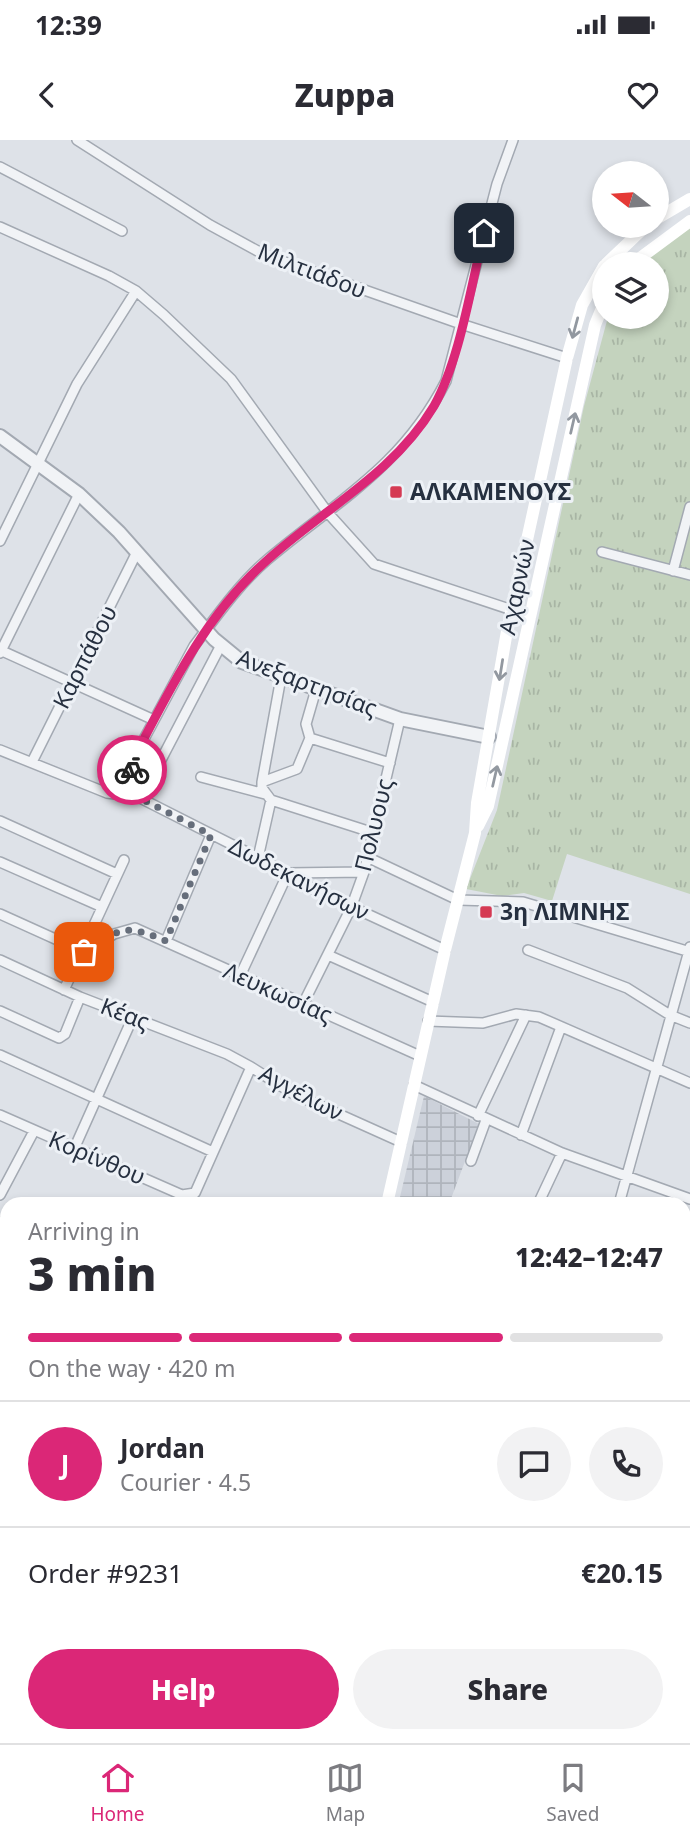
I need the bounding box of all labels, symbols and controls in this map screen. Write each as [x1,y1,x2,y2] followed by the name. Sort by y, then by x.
[35,7,102,43] text: 12:39
[295,73,395,116] text: Zuppa
[28,76,66,114] icon: back
[624,76,662,114] icon: heart
[592,161,668,238] north arrow
[592,161,669,329] map controls
[454,203,514,263] pin
[465,214,503,252] icon: home
[254,235,371,305] street label: Μιλτιάδου
[592,252,669,329] button: layers
[568,316,581,339] one-way arrow
[567,412,580,435] one-way arrow
[410,475,571,507] place label: ΑΛΚΑΜΕΝΟΥΣ
[388,484,404,500] marker: ΑΛΚΑΜΕΝΟΥΣ
[490,536,542,637] street label: Αχαρνών
[44,599,124,714] street label: Καρπάθου
[232,641,382,724] street label: Ανεξαρτησίας
[494,658,507,681] one-way arrow
[97,735,167,805] courier
[113,751,151,789] icon: bike
[489,766,502,788] one-way arrow
[346,775,400,875] street label: Πολυους
[224,829,375,927] street label: Δωδεκανήσων
[500,895,629,927] place label: 3η ΛΙΜΝΗΣ
[478,904,494,920] marker: 3η ΛΙΜΝΗΣ
[54,922,114,982] pin
[65,933,103,971] icon: bag
[219,954,338,1030] street label: Λευκωσίας
[96,989,154,1037] street label: Κέας
[254,1057,349,1128] street label: Αγγέλων
[44,1122,151,1192] street label: Κορίνθου
[28,1215,140,1247] text: Arriving in
[515,1239,663,1275] text: 12:42–12:47
[28,1242,157,1304] text: 3 min
[28,1352,235,1384] text: On the way · 420 m
[497,1427,571,1501] button: chat
[589,1427,663,1501] button: phone
[120,1430,205,1466] text: Jordan
[61,1446,69,1482] text: J
[120,1466,251,1498] text: Courier · 4.5
[28,1555,183,1591] text: Order #9231
[581,1555,663,1591] text: €20.15
[28,1649,339,1729] button: Help
[353,1649,663,1729] button: Share
[91,1759,145,1827] tab: Home
[326,1759,365,1827] tab: Map
[546,1759,599,1827] tab: Saved

